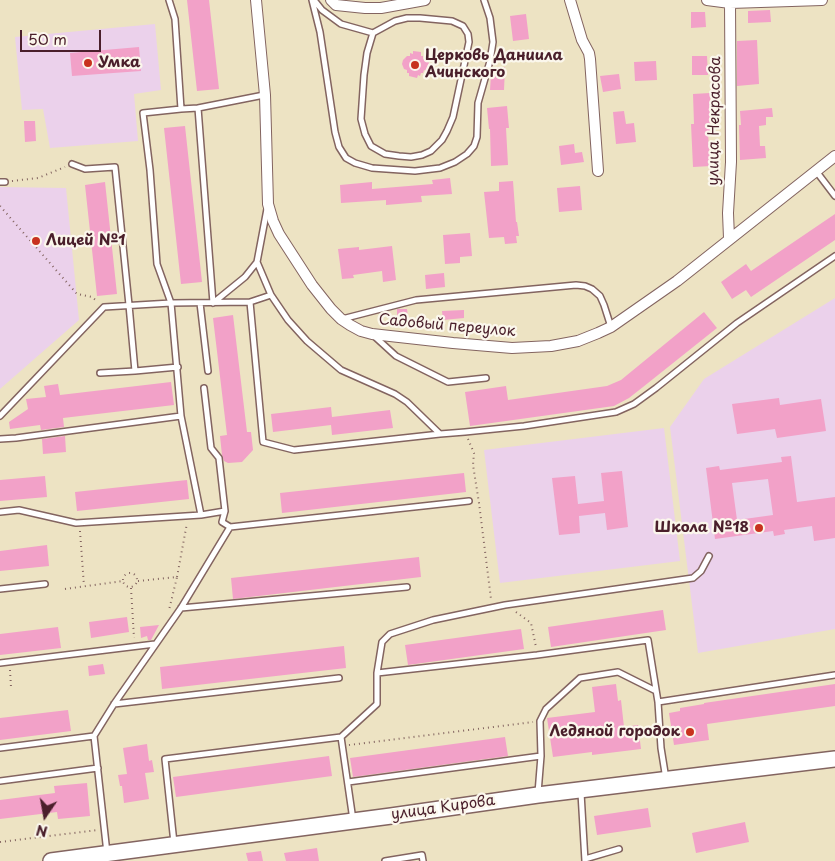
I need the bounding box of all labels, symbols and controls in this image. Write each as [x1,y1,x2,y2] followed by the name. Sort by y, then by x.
[22,20,104,52] scale bar
[28,27,67,50] text: 50 m
[425,47,563,82] place label: Церковь Даниила Ачинского
[98,54,140,72] place label: Умка
[705,56,725,186] street label: улица Некрасова
[82,57,94,69] marker: Умка
[409,59,421,71] marker: Церковь Даниила Ачинского
[46,232,125,250] place label: Лицей №1
[30,235,42,247] marker: Лицей №1
[378,311,516,341] street label: Садовый переулок
[655,519,749,537] place label: Школа №18
[753,522,765,534] marker: Школа №18
[549,723,680,741] place label: Ледяной городок
[684,726,696,738] marker: Ледяной городок
[20,791,70,841] north arrow
[390,792,496,824] street label: улица Кирова
[34,820,49,843] text: N

